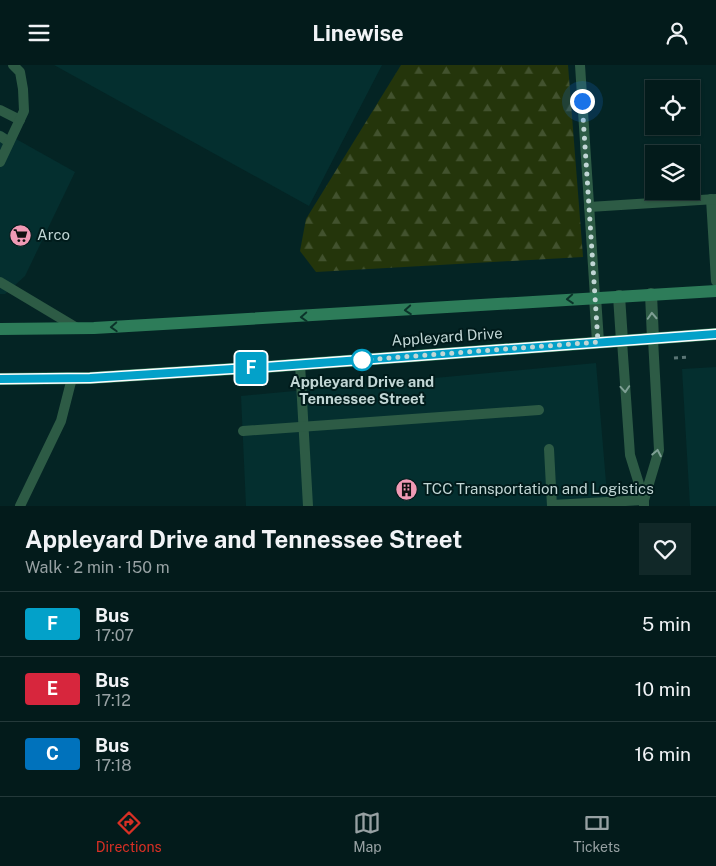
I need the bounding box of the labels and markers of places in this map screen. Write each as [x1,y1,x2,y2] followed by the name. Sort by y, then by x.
[9,223,33,247] supermarket icon: Arco
[37,226,70,243] place label: Arco
[351,349,373,371] marker: Appleyard Drive and Tennessee Street
[290,373,434,407] place label: Appleyard Drive and Tennessee Street
[395,477,419,501] building icon: TCC Transportation and Logistics
[423,480,654,497] place label: TCC Transportation and Logistics

